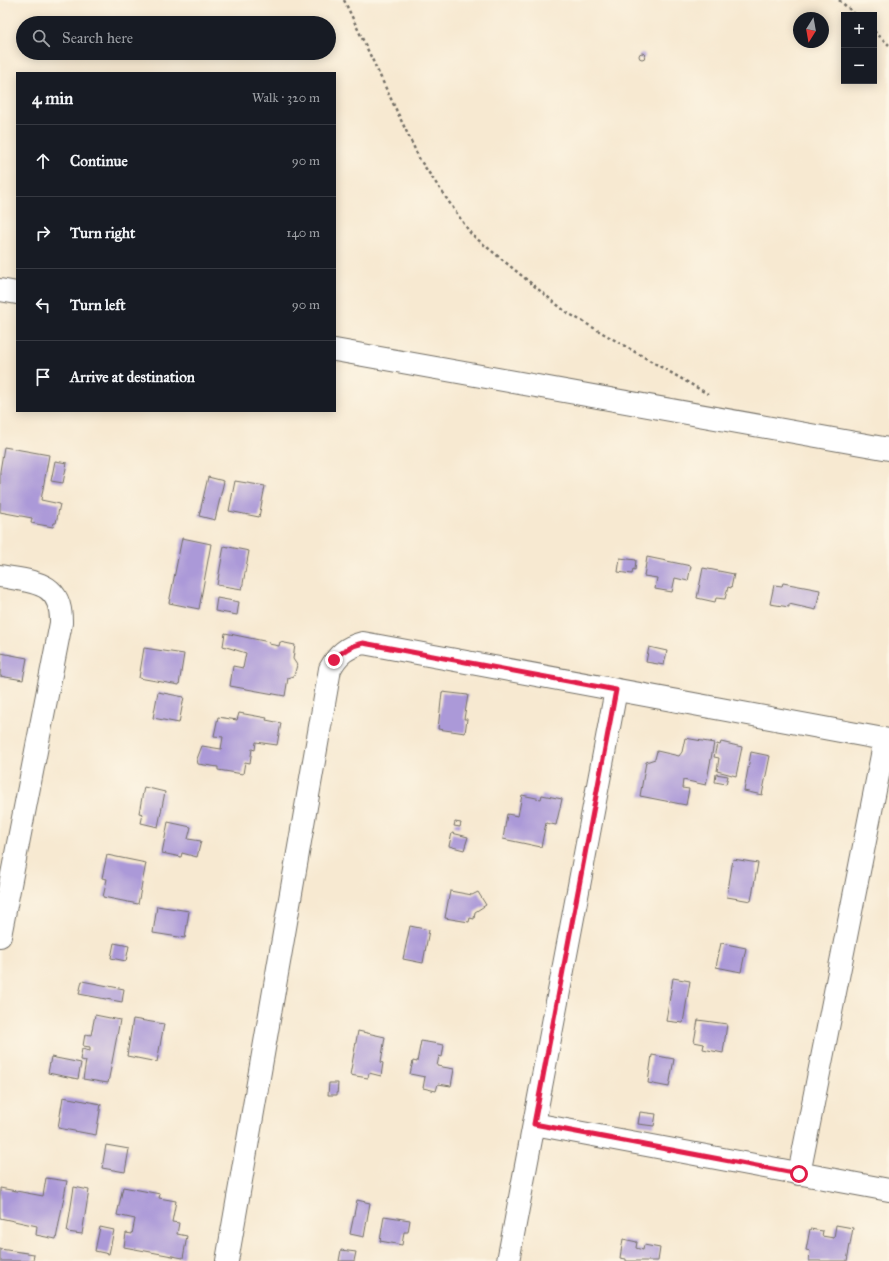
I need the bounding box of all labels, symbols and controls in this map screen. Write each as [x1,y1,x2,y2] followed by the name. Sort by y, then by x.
[793,12,829,48] north arrow
[841,12,877,84] map controls
[841,12,877,48] button: +
[16,16,336,60] search box
[30,27,52,49] icon: search
[62,29,133,47] text: Search here
[841,48,877,84] button: −
[32,88,73,109] text: 4 min
[252,90,320,106] text: Walk · 320 m
[32,150,54,172] icon: ahead
[70,152,128,170] text: Continue
[292,153,320,169] text: 90 m
[32,222,54,244] icon: right
[70,224,135,242] text: Turn right
[286,225,320,241] text: 140 m
[32,294,54,316] icon: left
[70,296,126,314] text: Turn left
[292,297,320,313] text: 90 m
[32,366,54,388] icon: arrive
[70,368,195,386] text: Arrive at destination
[325,651,343,669] route end
[790,1165,808,1183] route start

